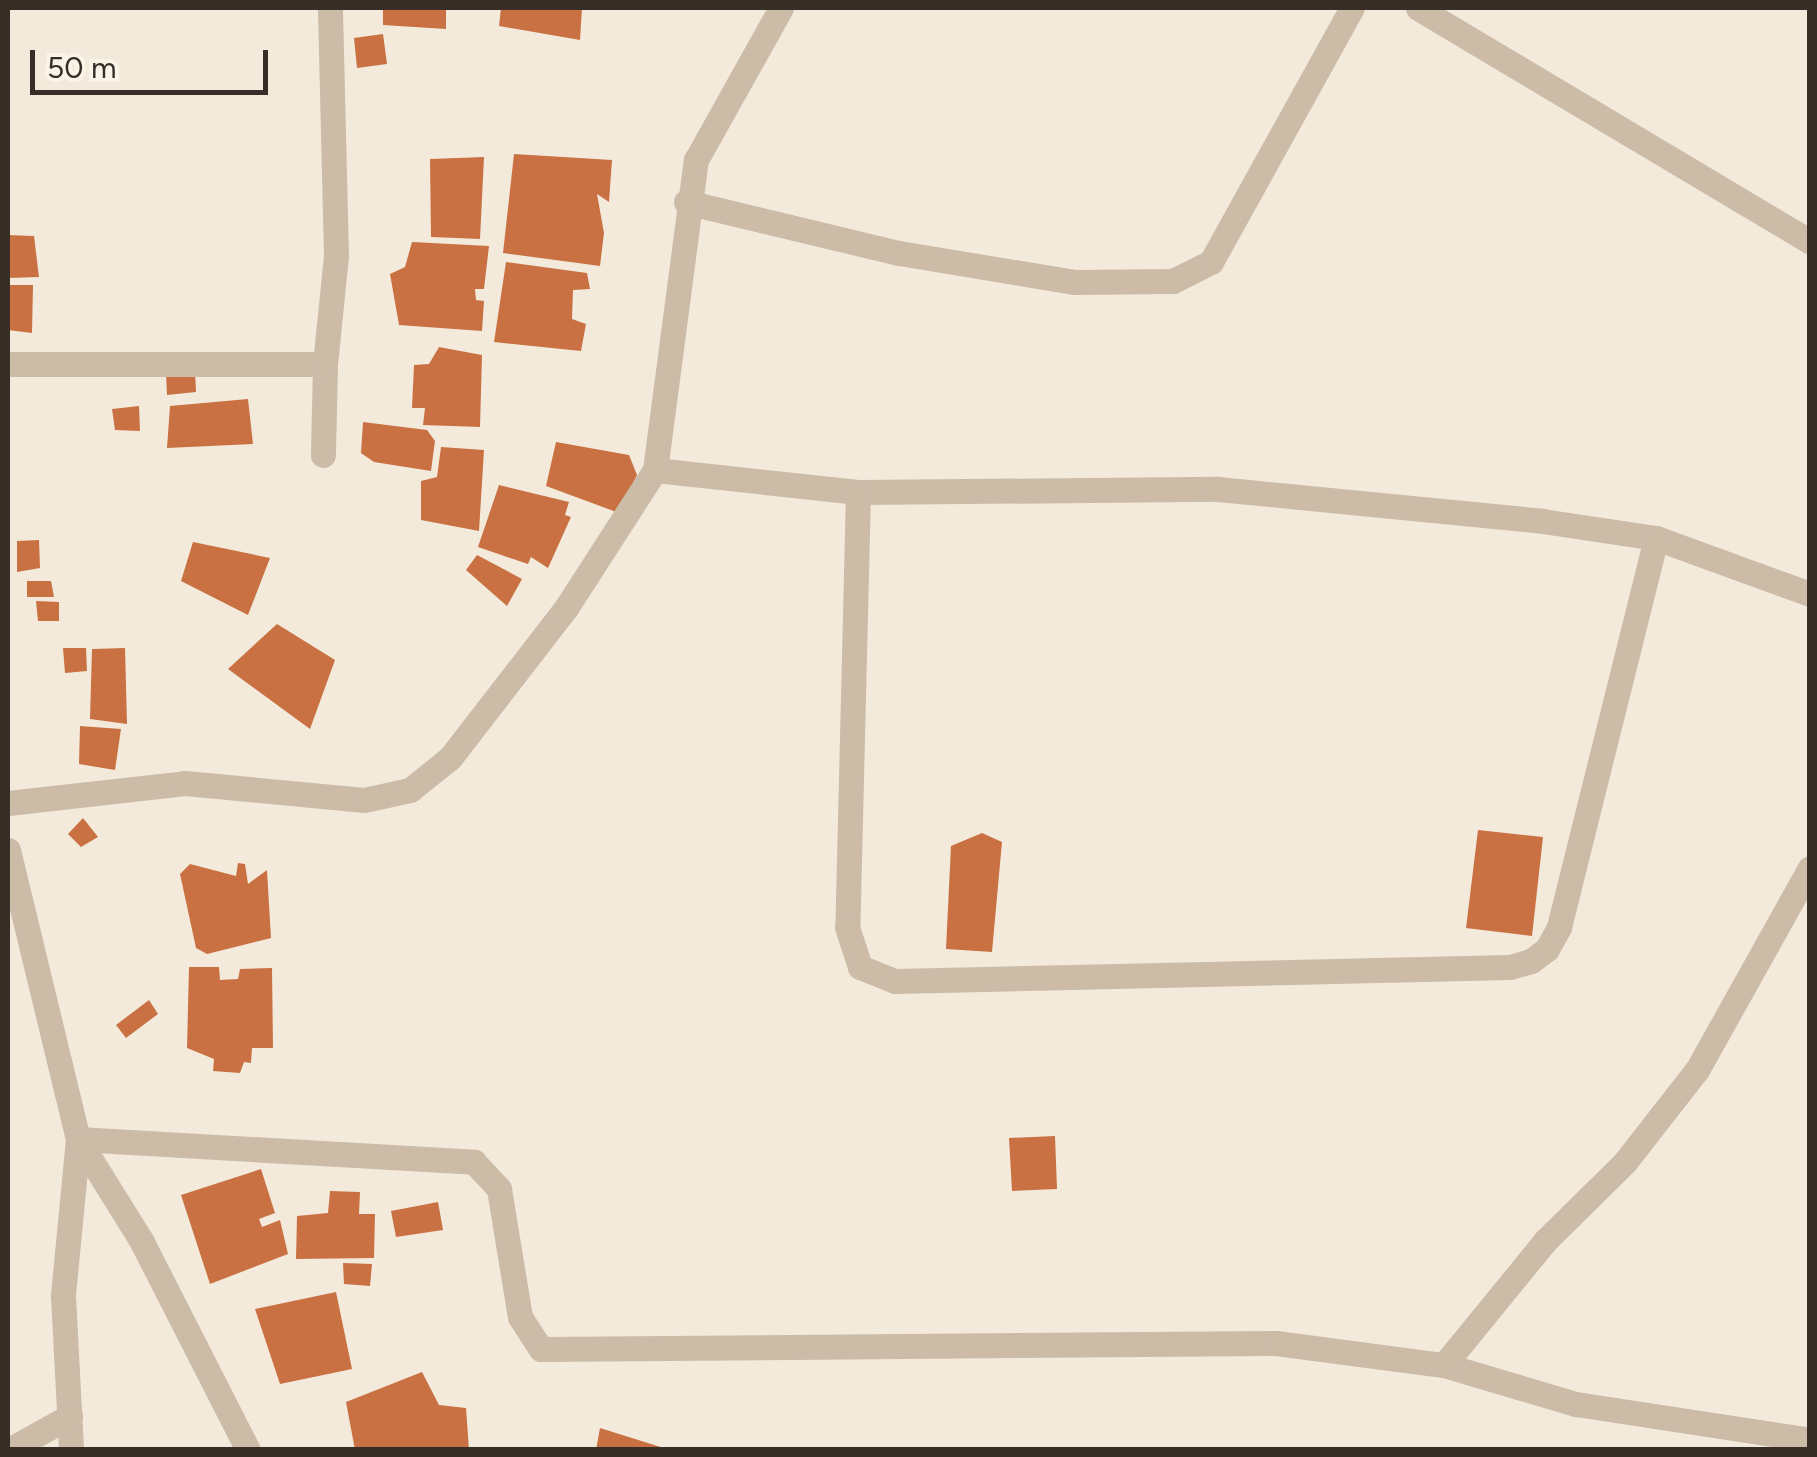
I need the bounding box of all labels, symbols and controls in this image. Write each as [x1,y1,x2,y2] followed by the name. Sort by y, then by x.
[35,30,272,92] scale bar
[47,49,116,86] text: 50 m

